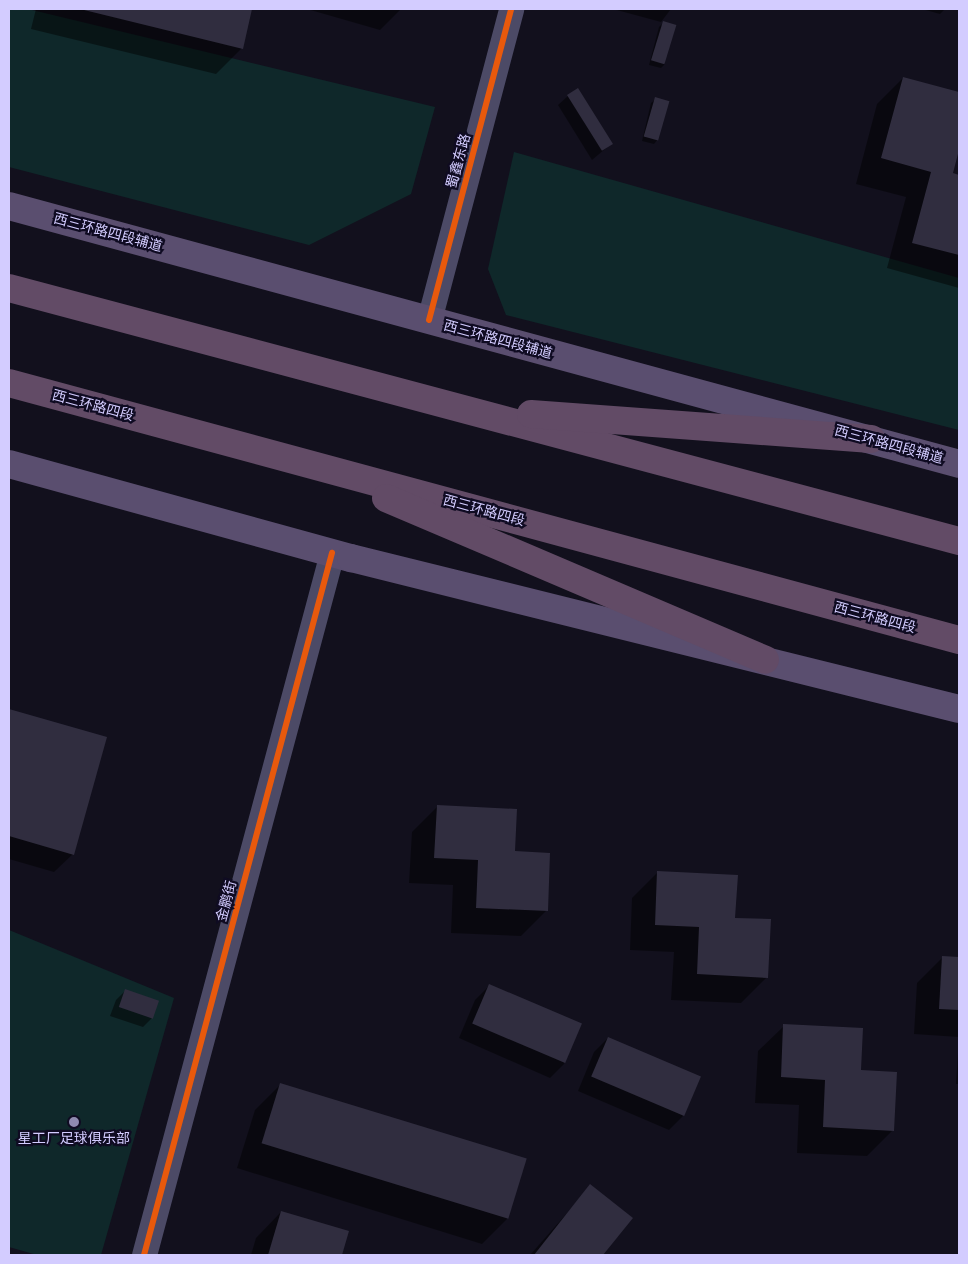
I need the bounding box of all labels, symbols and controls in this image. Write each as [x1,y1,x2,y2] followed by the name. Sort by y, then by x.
[443,132,473,190] street label: 蜀鑫东路
[52,209,164,255] street label: 西三环路四段辅道
[442,316,554,362] street label: 西三环路四段辅道
[50,386,136,424] street label: 西三环路四段
[833,421,945,467] street label: 西三环路四段辅道
[441,491,527,529] street label: 西三环路四段
[832,598,918,636] street label: 西三环路四段
[212,879,240,923] street label: 金鹏街
[68,1116,80,1128] marker: 星工厂足球俱乐部
[18,1130,130,1146] place label: 星工厂足球俱乐部

